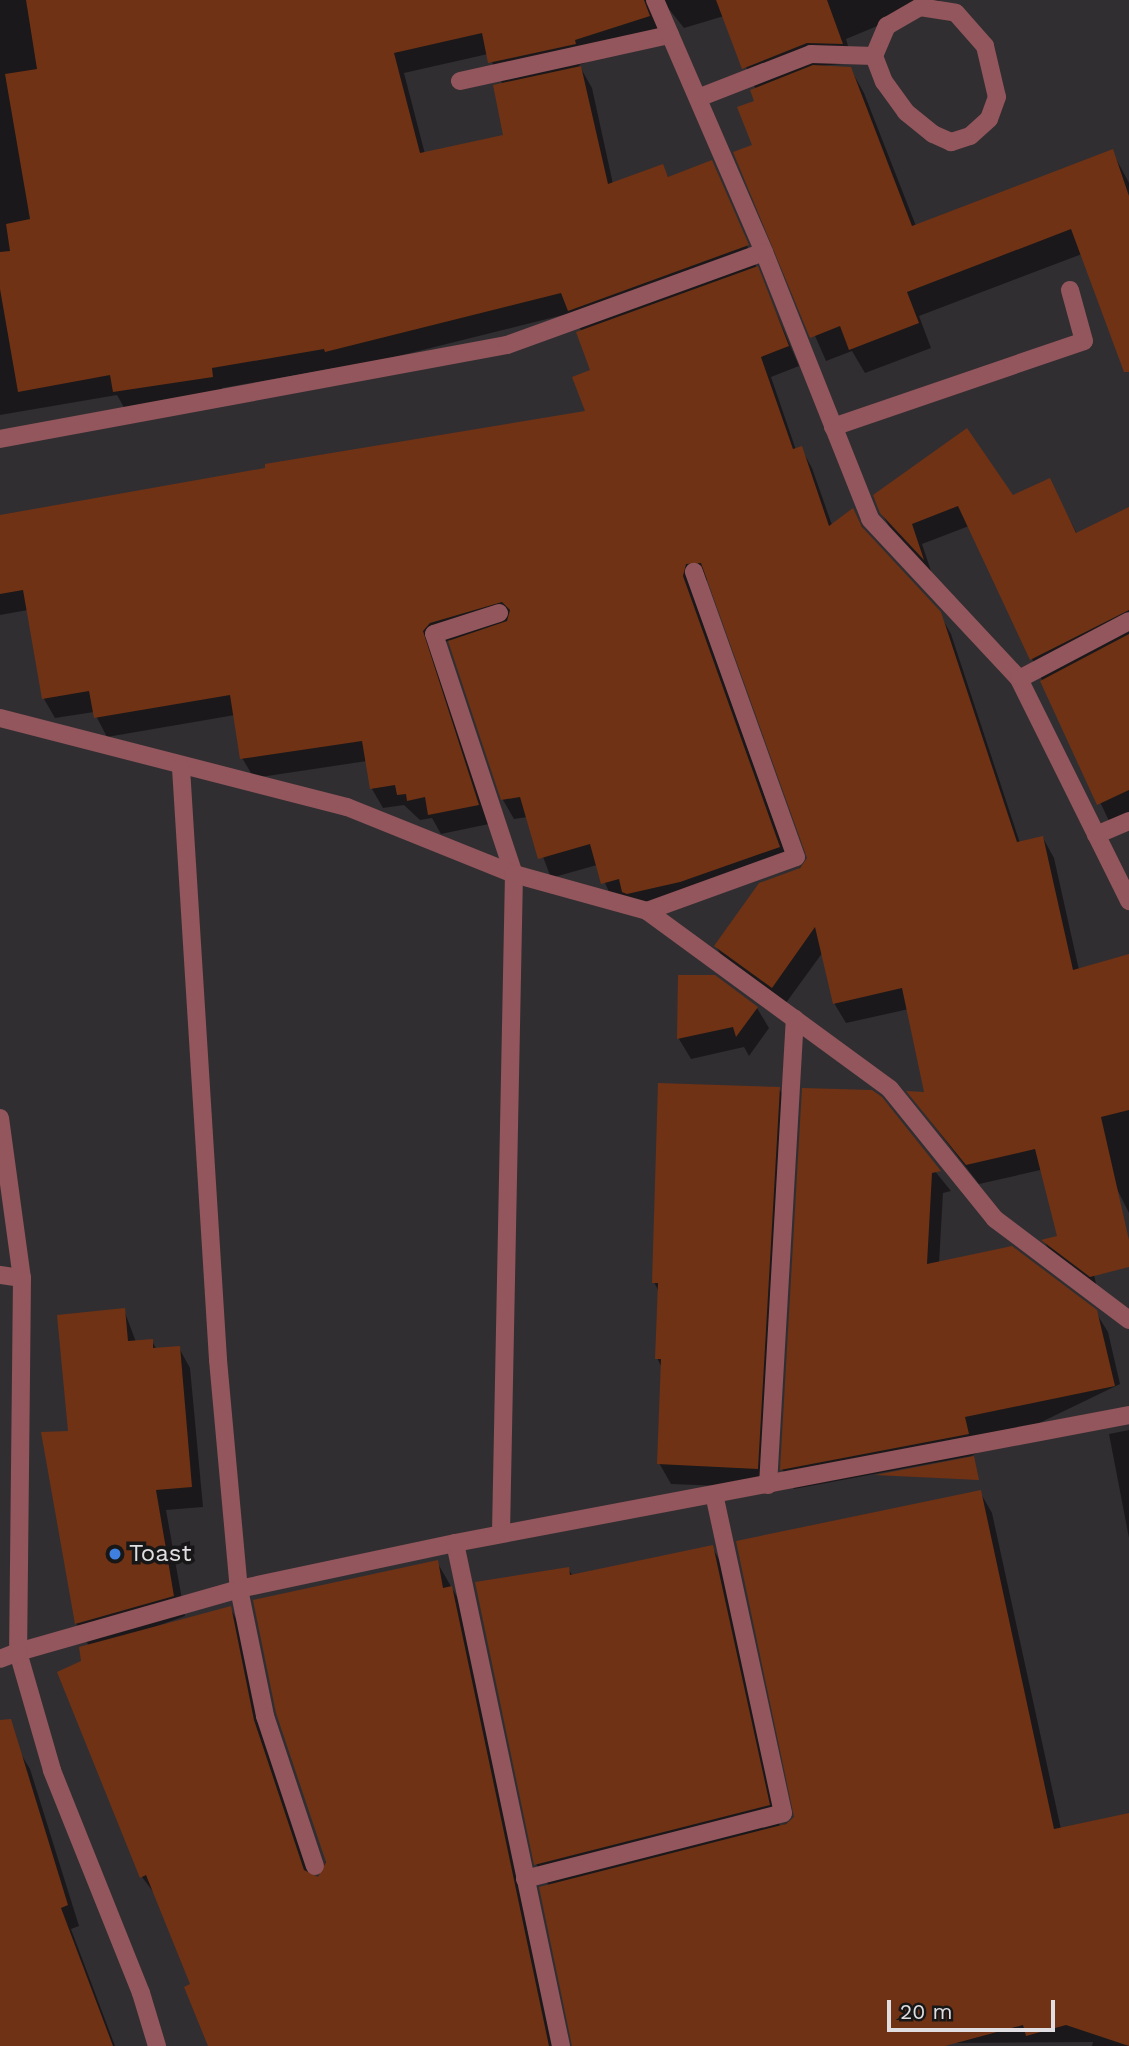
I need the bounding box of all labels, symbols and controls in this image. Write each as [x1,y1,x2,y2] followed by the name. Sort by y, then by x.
[129,1540,192,1568] place label: Toast
[107,1546,123,1562] marker: Toast
[891,1986,1059,2030] scale bar
[900,1999,952,2024] text: 20 m

